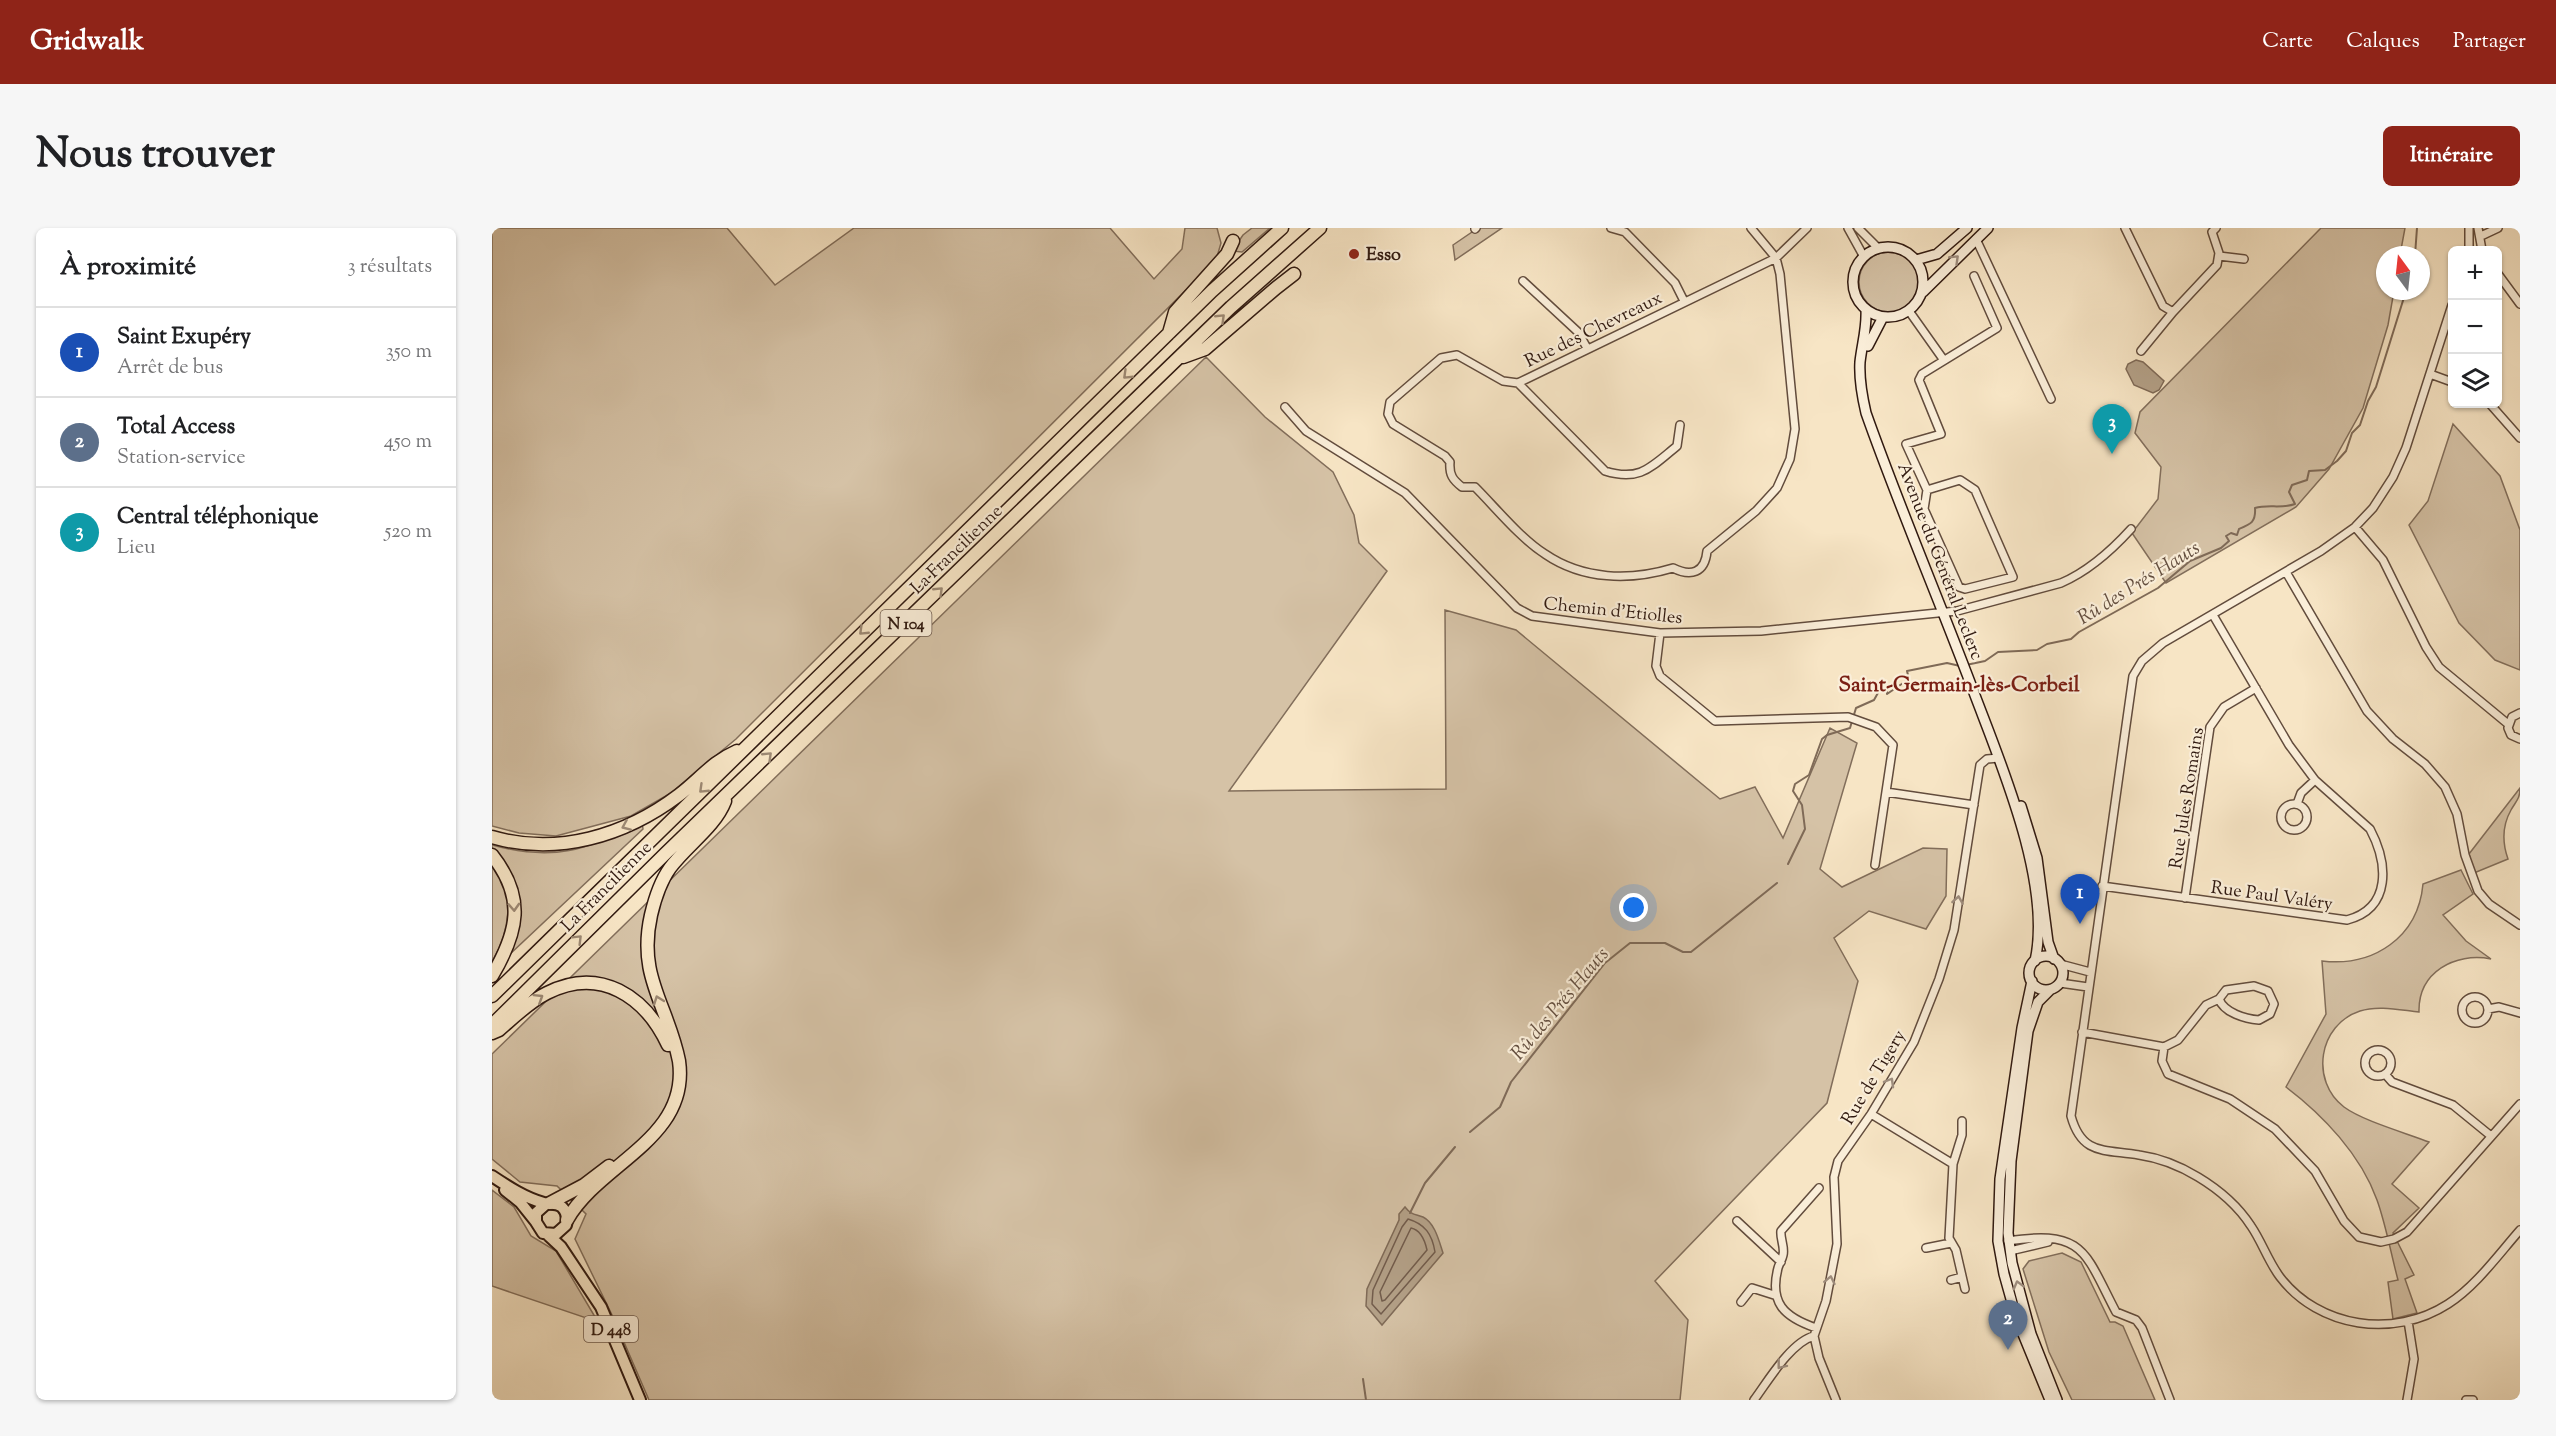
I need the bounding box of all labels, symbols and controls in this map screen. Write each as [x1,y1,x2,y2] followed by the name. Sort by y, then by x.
[30,22,144,62] text: Gridwalk
[2262,27,2313,57] text: Carte
[2346,27,2420,57] text: Calques
[2453,27,2526,57] text: Partager
[36,126,275,186] text: Nous trouver
[2383,126,2520,186] button: Itinéraire
[1366,243,1401,269] place label: Esso
[2376,246,2430,300] north arrow
[2448,246,2502,408] map controls
[2448,246,2502,300] button: +
[1347,247,1361,261] marker: Esso
[60,249,196,286] text: À proximité
[348,253,432,282] text: 3 résultats
[1947,256,1958,267] one-way arrow
[1521,286,1667,375] street label: Rue des Chevreaux
[2448,300,2502,354] button: −
[1213,314,1224,325] one-way arrow
[117,322,251,354] text: Saint Exupéry
[76,338,83,367] text: 1
[386,338,432,367] text: 350 m
[117,354,223,383] text: Arrêt de bus
[2448,354,2502,408] button: layers
[1123,367,1134,378] one-way arrow
[2092,404,2132,454] pin: 3
[117,412,235,444] text: Total Access
[75,428,84,457] text: 2
[384,428,432,457] text: 450 m
[117,444,246,473] text: Station-service
[1889,459,1989,664] street label: Avenue du Général Leclerc
[905,500,1009,601] street label: La Francilienne
[117,502,318,534] text: Central téléphonique
[75,518,84,547] text: 3
[384,518,432,547] text: 520 m
[117,534,155,563] text: Lieu
[2073,535,2206,633] water label: Rû des Prés Hauts
[931,588,942,599] one-way arrow
[1542,592,1684,632] street label: Chemin d'Etiolles
[880,610,932,636] road number: N 104
[859,624,870,635] one-way arrow
[1838,671,2080,701] district label: Saint-Germain-lès-Corbeil
[2164,726,2212,871] street label: Rue Jules Romains
[762,752,772,763] one-way arrow
[699,782,710,793] one-way arrow
[621,819,632,831] one-way arrow
[556,836,659,939] street label: La Francilienne
[2060,874,2100,924] pin: 1
[2209,876,2334,918] street label: Rue Paul Valéry
[1619,893,1648,922] your location
[1952,896,1964,905] one-way arrow
[508,903,521,912] one-way arrow
[571,936,582,947] one-way arrow
[1505,942,1617,1067] water label: Rû des Prés Hauts
[533,994,543,1006] one-way arrow
[652,995,665,1005] one-way arrow
[1836,1026,1913,1130] street label: Rue de Tigery
[1883,1078,1895,1088] one-way arrow
[1823,1275,1836,1285] one-way arrow
[2012,1280,2025,1290] one-way arrow
[1988,1300,2028,1350] pin: 2
[584,1316,638,1342] road number: D 448
[1778,1358,1789,1369] one-way arrow

